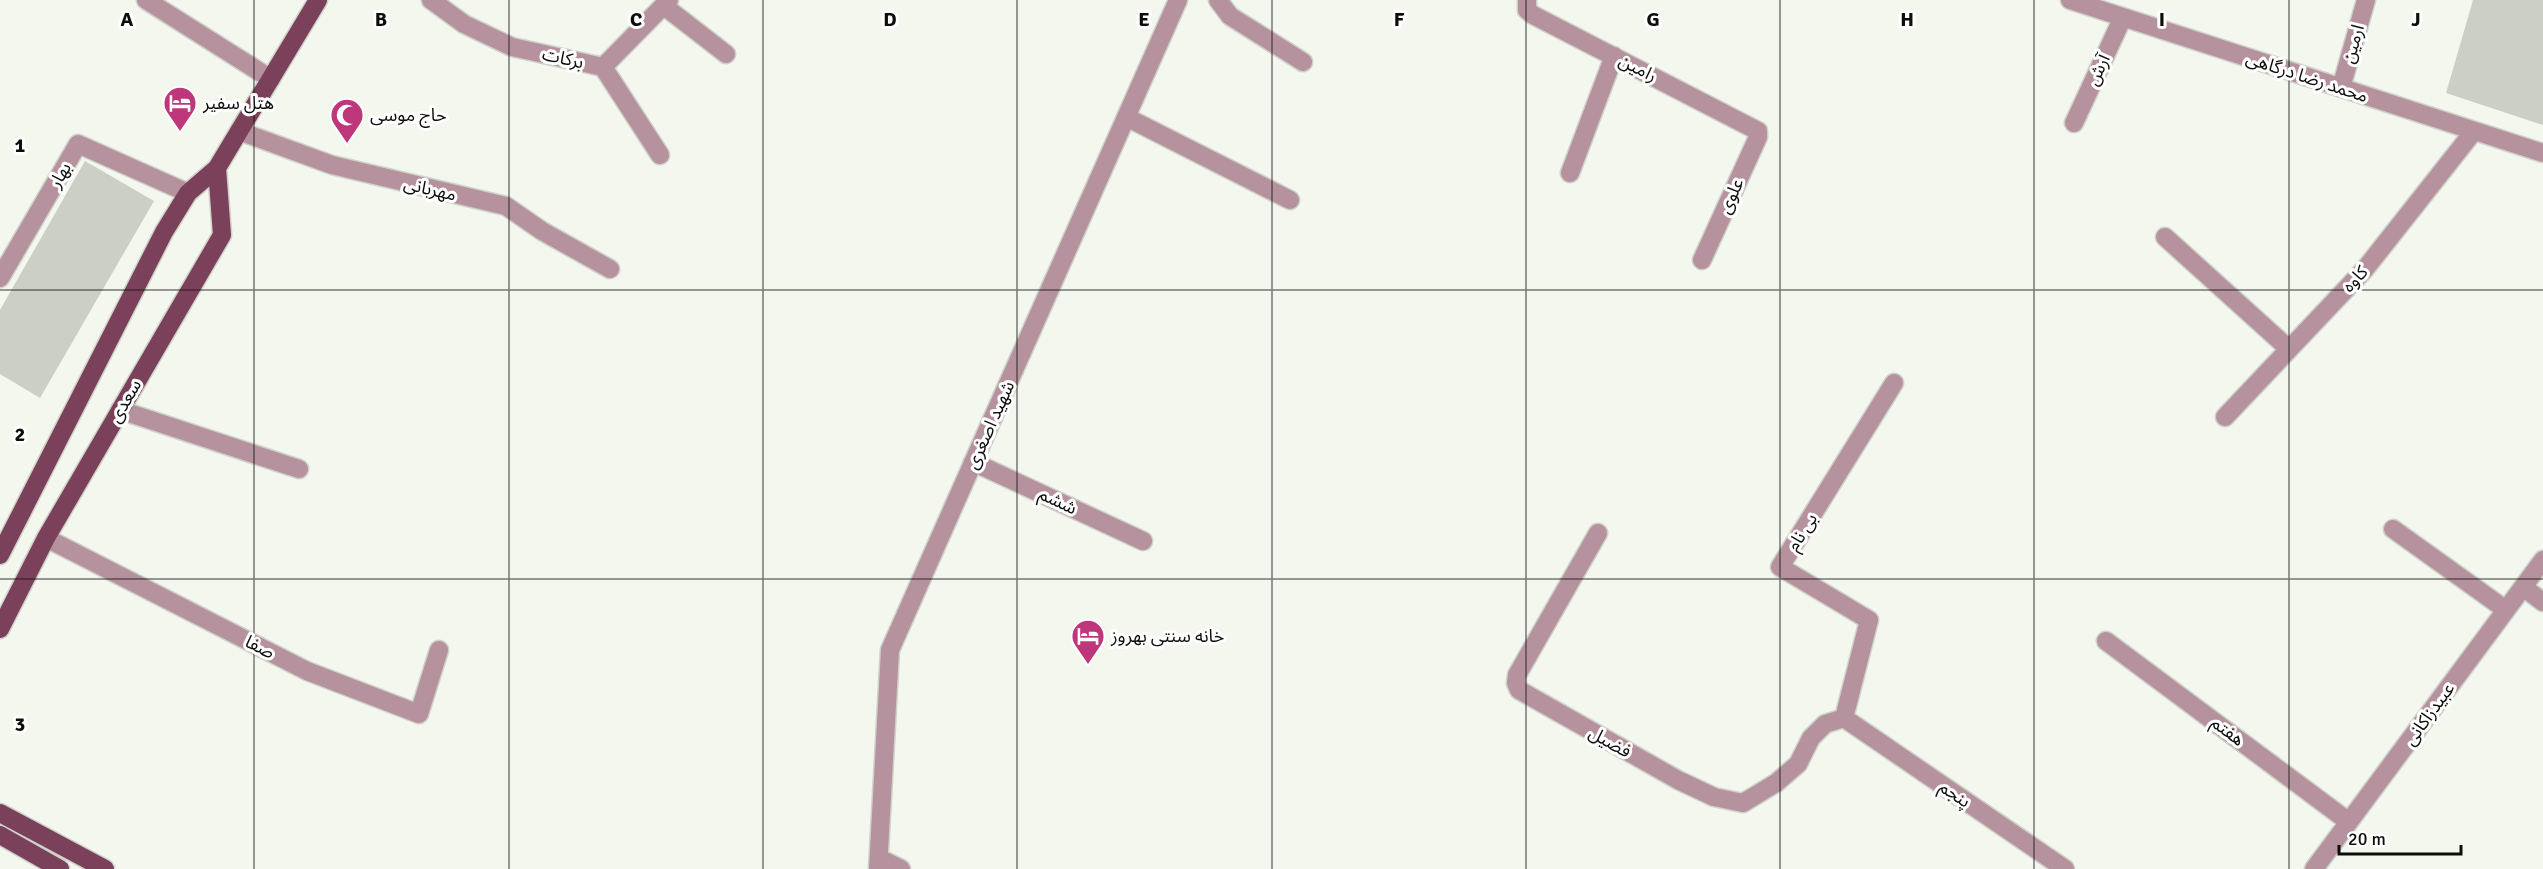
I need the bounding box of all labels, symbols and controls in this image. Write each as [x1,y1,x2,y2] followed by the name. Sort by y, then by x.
[121,7,134,32] text: A
[375,7,387,32] text: B
[630,7,642,32] text: C
[883,7,897,32] text: D
[1138,7,1150,32] text: E
[1394,7,1405,32] text: F
[1646,7,1660,32] text: G
[1900,7,1914,32] text: H
[2159,7,2165,32] text: I
[2411,7,2421,32] text: J
[2337,22,2369,66] street label: ارمین
[540,43,586,73] street label: برکات
[2243,47,2371,107] street label: محمد رضا درگاهی
[1615,49,1661,87] street label: رامین
[2081,50,2115,89] street label: آرش
[162,85,198,132] hotel icon: هتل سفیر
[202,92,274,114] place label: هتل سفیر
[329,97,365,144] mosque icon: حاج موسی
[370,104,447,128] place label: حاج موسی
[15,133,26,158] text: 1
[44,158,76,193] street label: بهار
[402,172,458,206] street label: مهربانی
[1713,175,1749,217] street label: علوی
[2337,261,2373,297] street label: کاوه
[104,375,146,427] street label: سعدی
[961,377,1019,473] street label: شهید اصغری
[15,422,25,447] text: 2
[1035,483,1081,521] street label: ششم
[1782,509,1825,557] street label: بی نام
[1070,618,1106,665] hotel icon: خانه سنتی بهروز
[1110,625,1224,647] place label: خانه سنتی بهروز
[241,630,279,664] street label: صفا
[2399,678,2459,750] street label: عبیدزاکانی
[2206,711,2249,752] street label: هفتم
[15,712,25,737] text: 3
[1585,721,1635,763] street label: فضیل
[1934,776,1975,814] street label: پنجم
[2339,818,2460,856] scale bar
[2348,828,2386,850] text: 20 m

